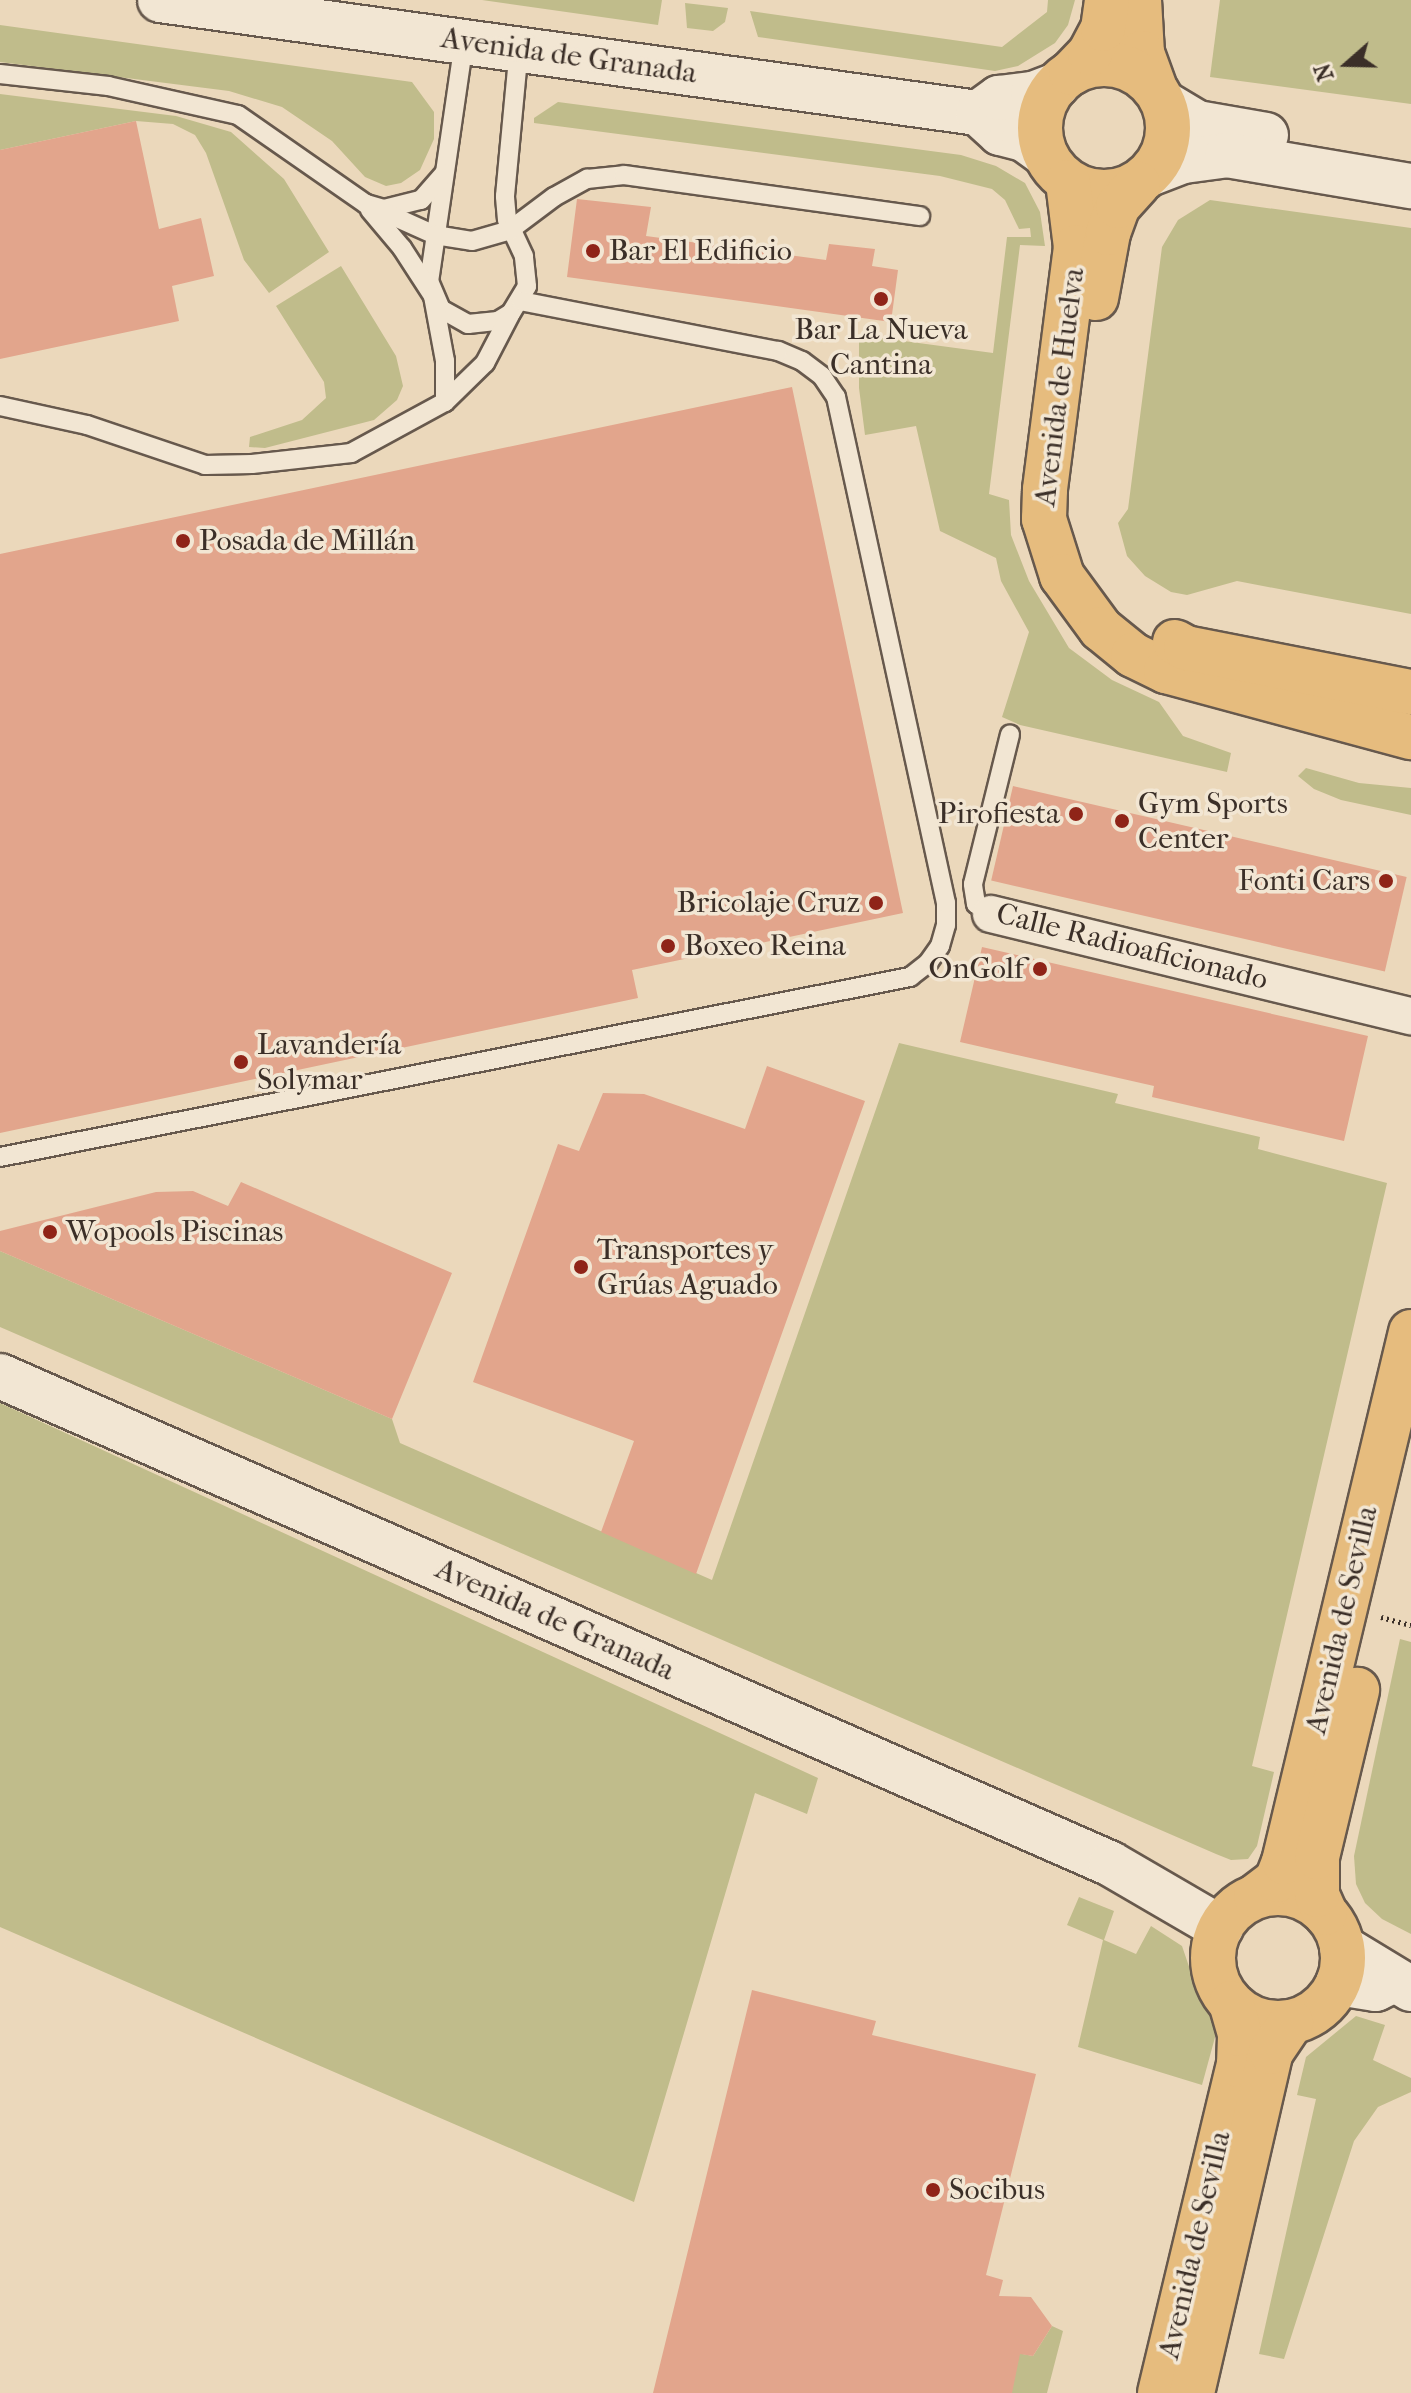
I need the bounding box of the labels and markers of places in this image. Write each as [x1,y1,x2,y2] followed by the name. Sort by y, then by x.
[609,233,792,269] place label: Bar El Edificio
[584,242,602,260] marker: Bar El Edificio
[872,290,890,308] marker: Bar La Nueva Cantina
[794,312,968,382] place label: Bar La Nueva Cantina
[199,523,415,559] place label: Posada de Millán
[174,532,192,550] marker: Posada de Millán
[1138,786,1288,856] place label: Gym Sports Center
[938,796,1060,832] place label: Pirofiesta
[1067,805,1085,823] marker: Pirofiesta
[1113,812,1131,830] marker: Gym Sports Center
[1238,863,1370,899] place label: Fonti Cars
[1377,872,1395,890] marker: Fonti Cars
[677,885,860,921] place label: Bricolaje Cruz
[867,894,885,912] marker: Bricolaje Cruz
[684,928,846,964] place label: Boxeo Reina
[659,937,677,955] marker: Boxeo Reina
[928,951,1024,987] place label: OnGolf
[1031,960,1049,978] marker: OnGolf
[257,1027,401,1098] place label: Lavandería Solymar
[232,1053,250,1071] marker: Lavandería Solymar
[66,1214,283,1250] place label: Wopools Piscinas
[41,1223,59,1241] marker: Wopools Piscinas
[597,1232,778,1302] place label: Transportes y Grúas Aguado
[572,1258,590,1276] marker: Transportes y Grúas Aguado
[949,2172,1045,2208] place label: Socibus
[924,2181,942,2199] marker: Socibus

